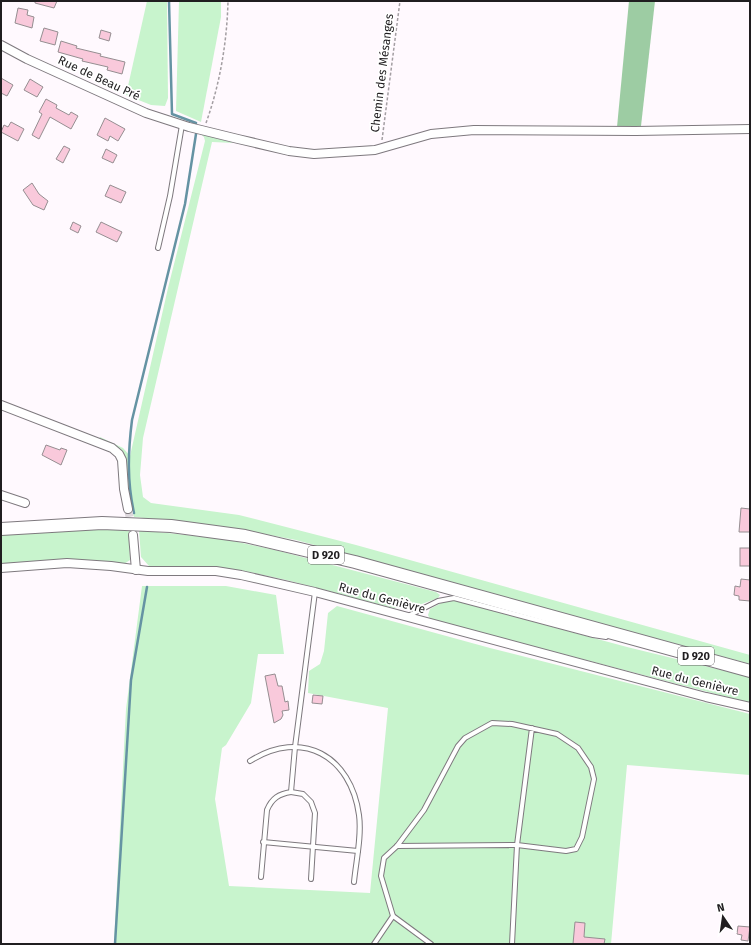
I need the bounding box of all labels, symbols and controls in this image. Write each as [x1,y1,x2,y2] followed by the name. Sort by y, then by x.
[368,12,396,133] street label: Chemin des Mésanges
[56,53,142,103] street label: Rue de Beau Pré
[308,546,344,564] road number: D 920
[337,580,427,616] street label: Rue du Genièvre
[678,647,714,665] road number: D 920
[650,663,740,699] street label: Rue du Genièvre
[703,897,743,937] north arrow
[716,901,726,915] text: N

